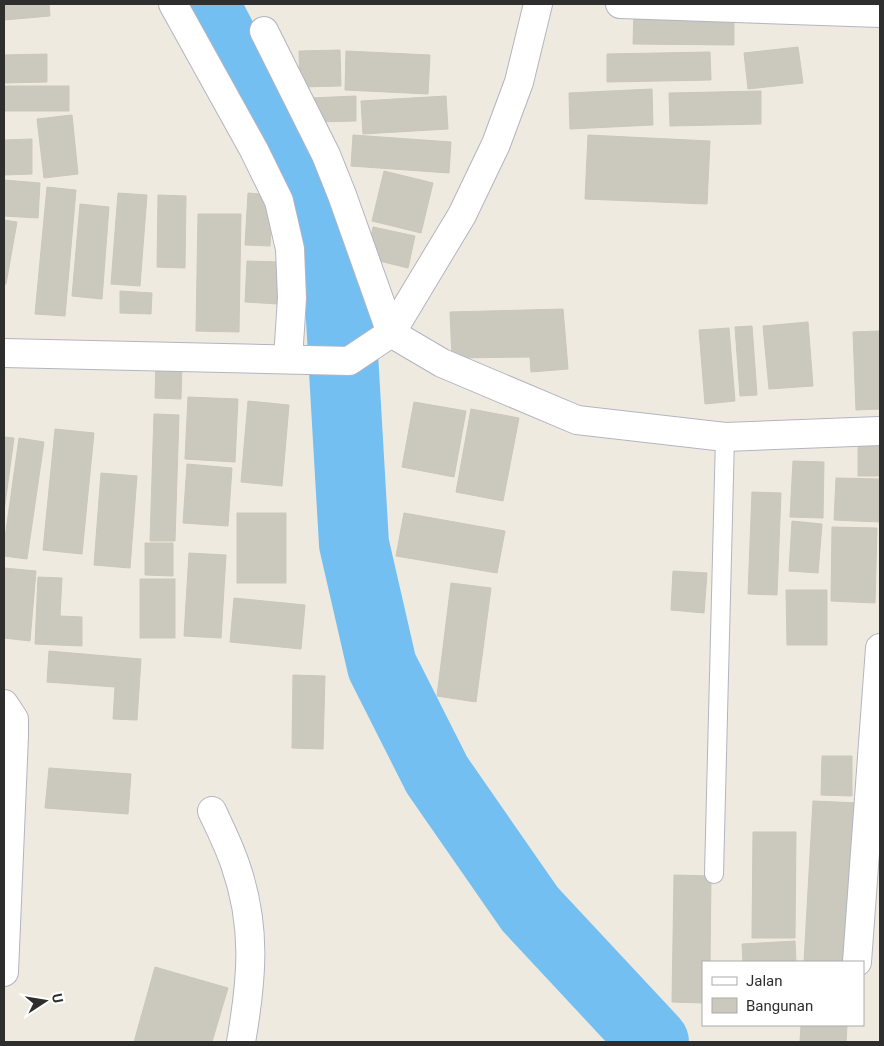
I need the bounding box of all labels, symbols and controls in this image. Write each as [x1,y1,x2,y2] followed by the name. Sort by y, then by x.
[702,961,864,1026] legend
[746,972,783,990] text: Jalan
[20,976,70,1026] north arrow
[49,992,67,1004] text: U
[746,997,813,1015] text: Bangunan

